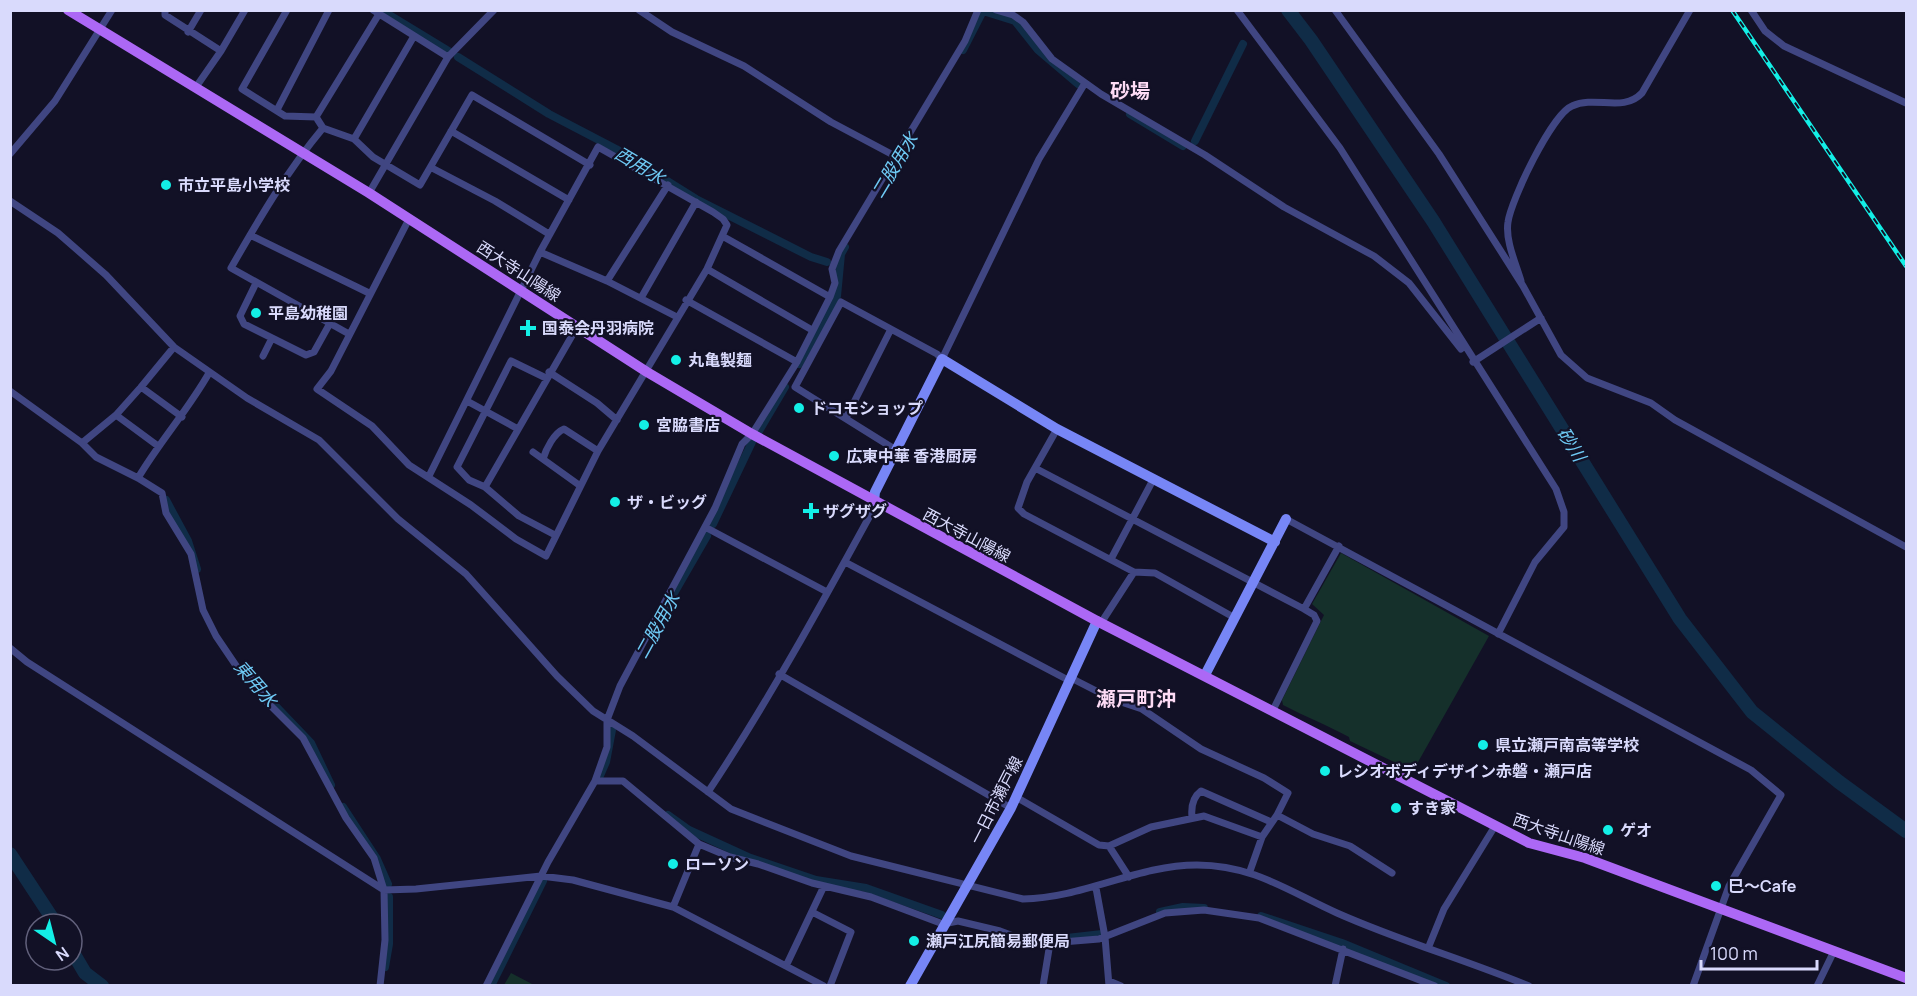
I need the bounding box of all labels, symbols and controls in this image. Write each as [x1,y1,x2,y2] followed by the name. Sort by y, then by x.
[1110,77,1150,104] district label: 砂場
[865,126,924,202] water label: 二股用水
[611,141,671,190] water label: 西用水
[178,174,290,196] place label: 市立平島小学校
[159,178,173,192] marker: 市立平島小学校
[473,236,565,306] street label: 西大寺山陽線
[268,302,348,324] place label: 平島幼稚園
[249,306,263,320] marker: 平島幼稚園
[542,317,654,339] place label: 国泰会丹羽病院
[519,319,537,337] marker: 国泰会丹羽病院
[688,349,752,371] place label: 丸亀製麺
[669,353,683,367] marker: 丸亀製麺
[811,397,923,419] place label: ドコモショップ
[792,401,806,415] marker: ドコモショップ
[656,414,720,436] place label: 宮脇書店
[637,418,651,432] marker: 宮脇書店
[1552,422,1593,467] water label: 砂川
[846,445,977,467] place label: 広東中華 香港厨房
[827,449,841,463] marker: 広東中華 香港厨房
[627,491,707,513] place label: ザ・ビッグ
[608,495,622,509] marker: ザ・ビッグ
[823,500,887,522] place label: ザグザグ
[919,503,1015,567] street label: 西大寺山陽線
[804,504,818,518] marker: ザグザグ
[629,586,686,662] water label: 二股用水
[229,655,284,713] water label: 東用水
[1096,685,1176,712] district label: 瀬戸町沖
[1495,734,1639,756] place label: 県立瀬戸南高等学校
[1476,738,1490,752] marker: 県立瀬戸南高等学校
[964,752,1028,848] street label: 一日市瀬戸線
[1337,760,1592,782] place label: レシオボディデザイン赤磐・瀬戸店
[1318,764,1332,778] marker: レシオボディデザイン赤磐・瀬戸店
[1408,797,1456,819] place label: すき家
[1389,801,1403,815] marker: すき家
[1510,808,1608,860] street label: 西大寺山陽線
[1620,819,1652,841] place label: ゲオ
[1601,823,1615,837] marker: ゲオ
[685,853,749,875] place label: ローソン
[666,857,680,871] marker: ローソン
[1728,875,1797,897] place label: 巳～Cafe
[1709,879,1723,893] marker: 巳～Cafe
[24,912,84,972] north arrow
[926,930,1070,952] place label: 瀬戸江尻簡易郵便局
[1701,933,1816,971] scale bar
[907,934,921,948] marker: 瀬戸江尻簡易郵便局
[1710,941,1758,965] text: 100 m
[52,942,74,967] text: N

